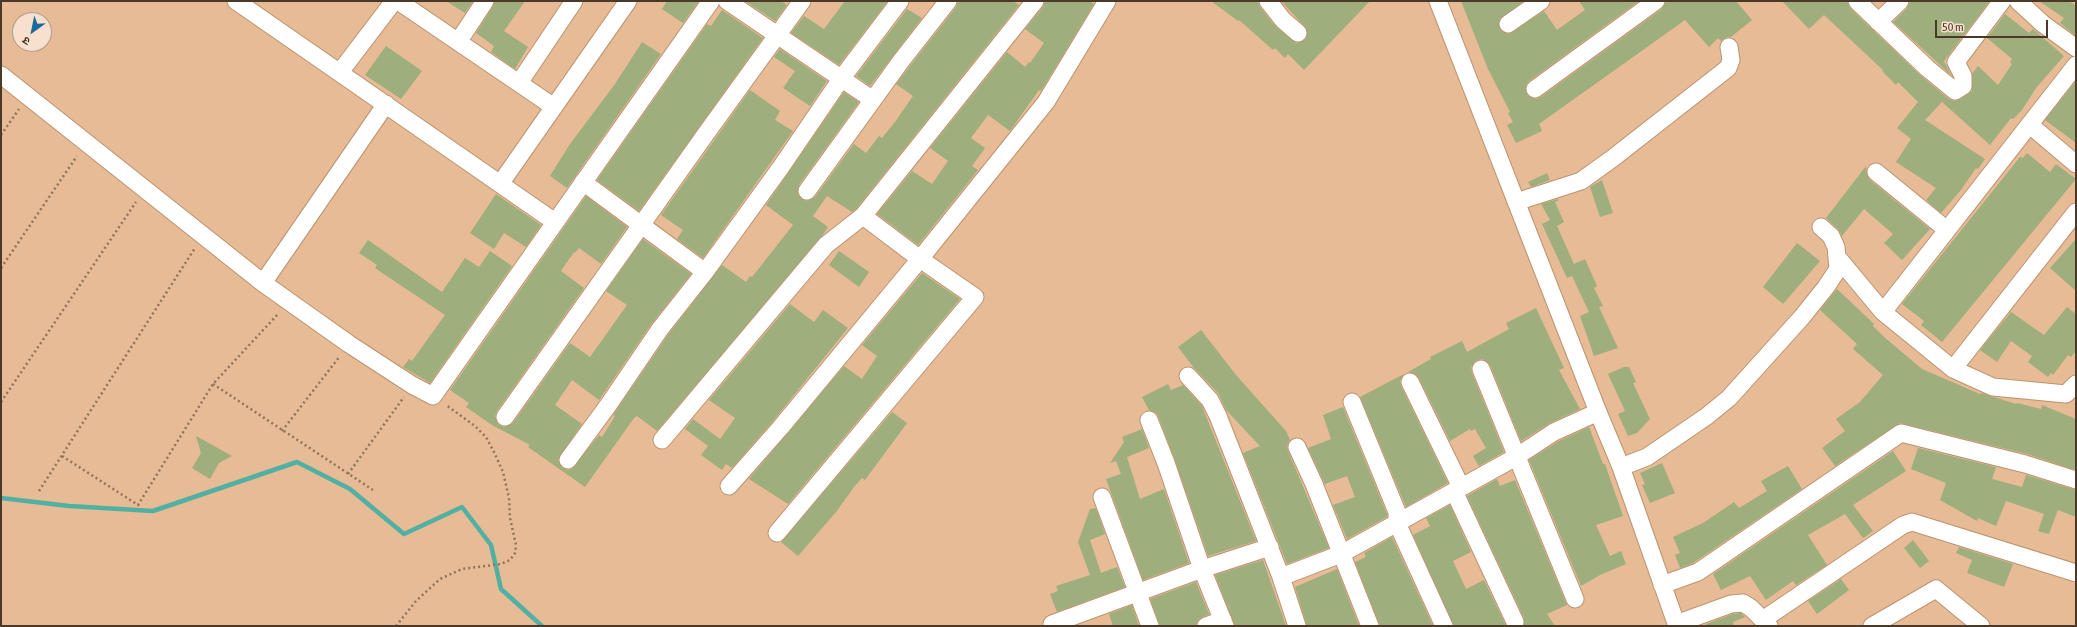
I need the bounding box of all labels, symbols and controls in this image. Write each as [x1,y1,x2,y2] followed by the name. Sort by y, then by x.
[12,12,52,52] north arrow
[1937,12,2050,38] scale bar
[1942,20,1964,34] text: 50 m
[20,34,32,48] text: उ

